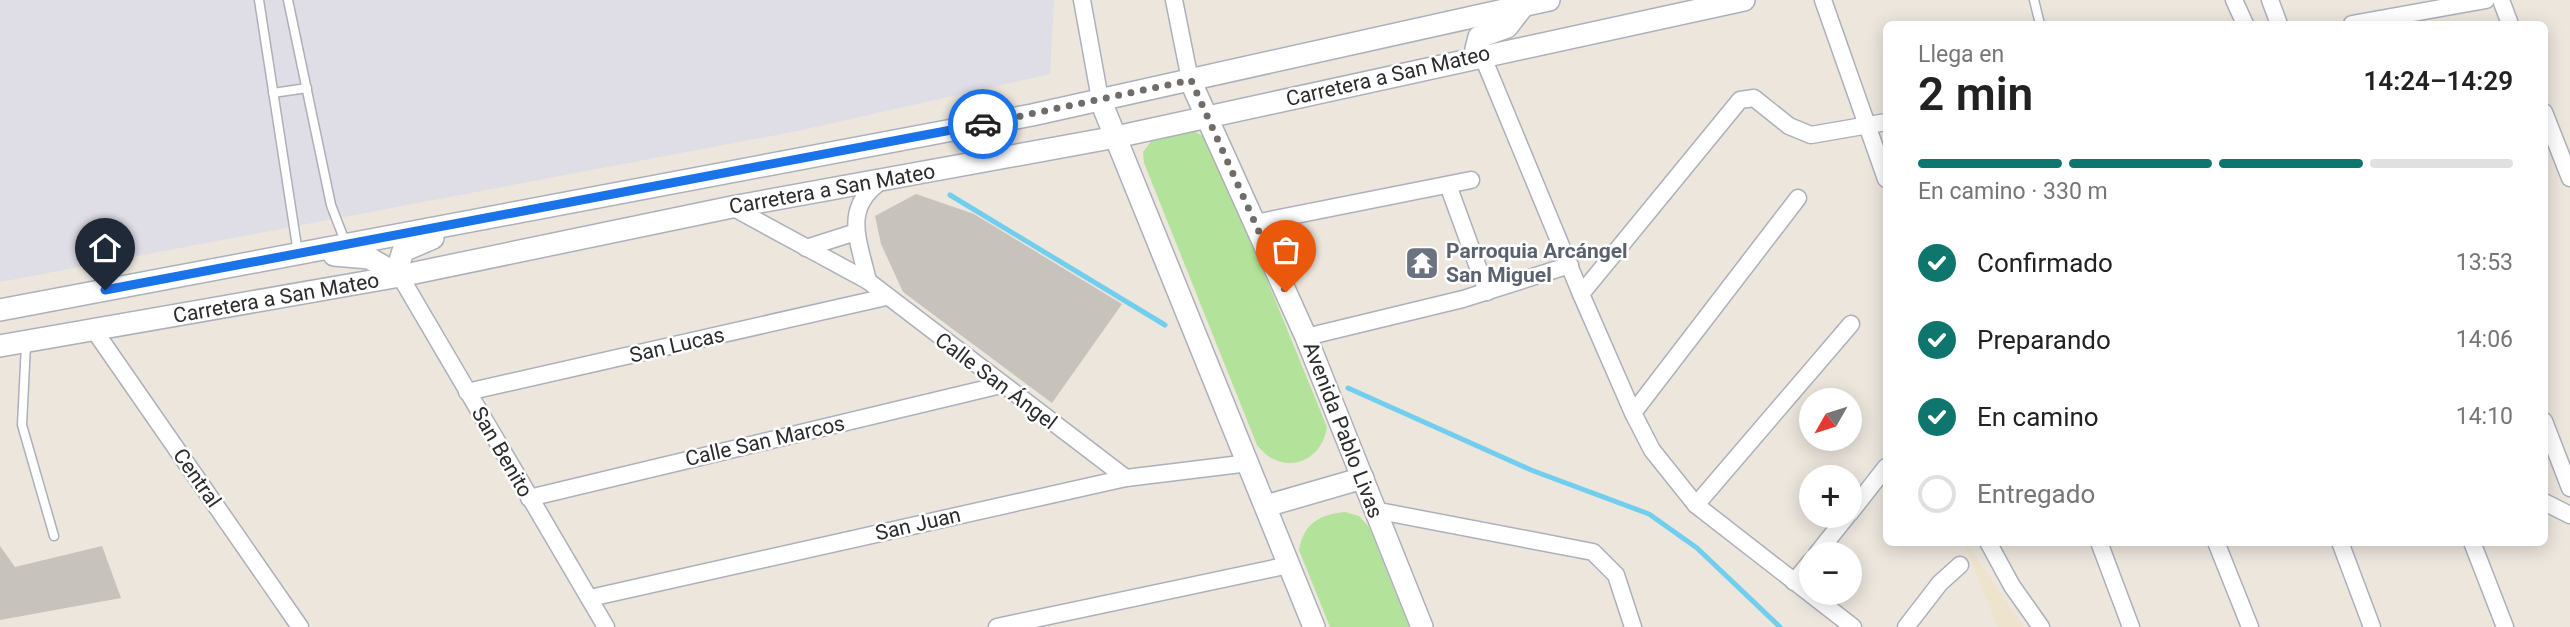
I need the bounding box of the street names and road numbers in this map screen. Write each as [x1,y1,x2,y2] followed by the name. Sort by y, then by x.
[1284,41,1492,111] street label: Carretera a San Mateo
[727,159,937,219] street label: Carretera a San Mateo
[171,268,381,328] street label: Carretera a San Mateo
[627,322,727,368] street label: San Lucas
[931,328,1061,434] street label: Calle San Ángel
[1298,338,1388,522] street label: Avenida Pablo Livas
[467,403,537,501] street label: San Benito
[683,411,847,471] street label: Calle San Marcos
[168,444,226,512] street label: Central
[873,503,963,545] street label: San Juan

